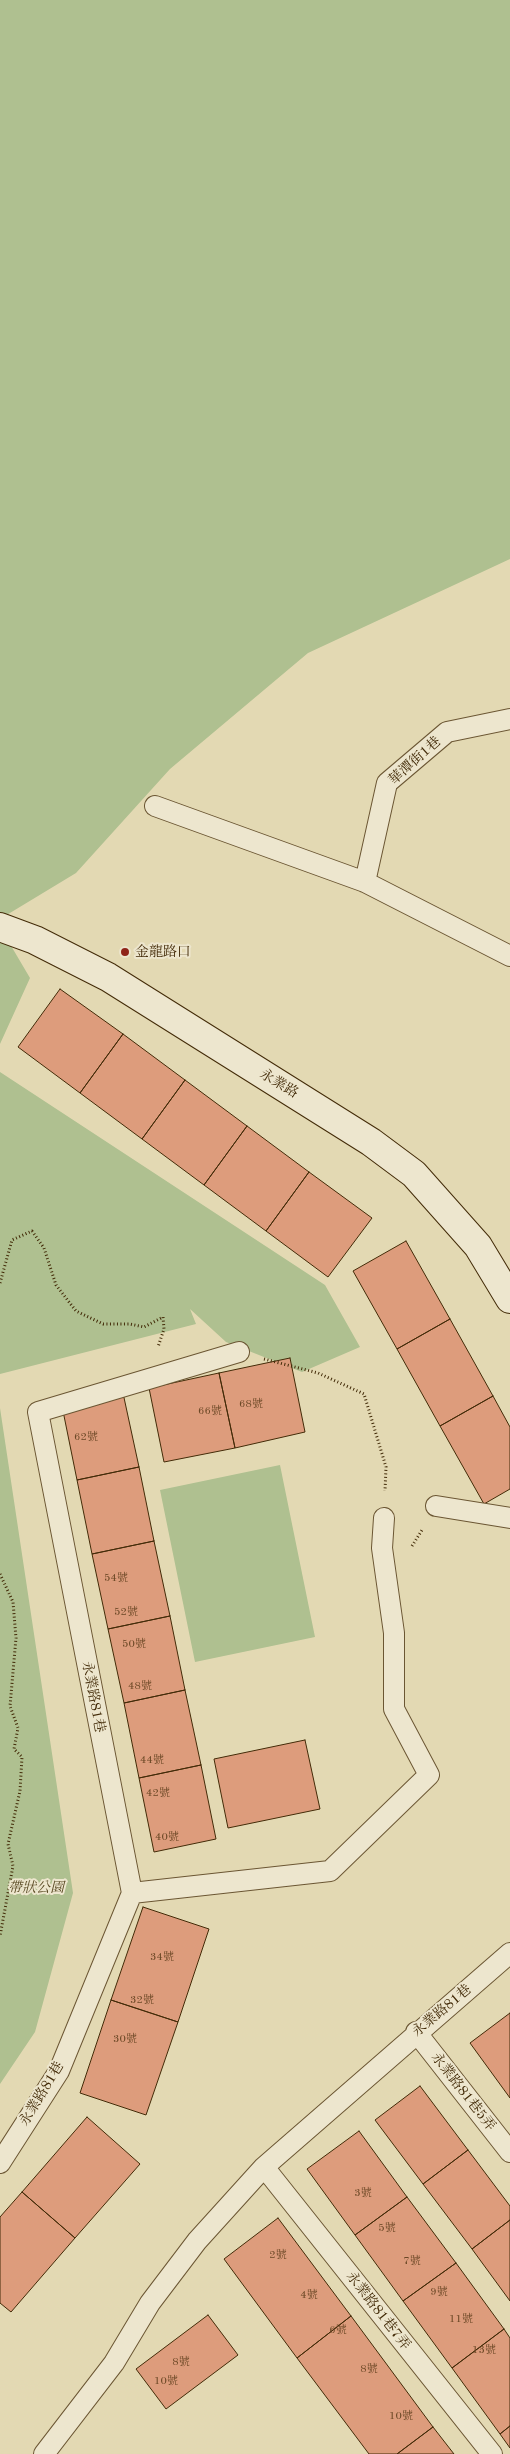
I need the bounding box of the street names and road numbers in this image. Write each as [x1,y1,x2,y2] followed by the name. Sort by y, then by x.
[386,733,444,789] street label: 華潭街1巷
[257,1066,301,1102] street label: 永業路
[78,1660,108,1734] street label: 永業路81巷
[409,1981,475,2041] street label: 永業路81巷
[427,2050,499,2134] street label: 永業路81巷5弄
[16,2059,68,2129] street label: 永業路81巷
[342,2269,414,2353] street label: 永業路81巷7弄

